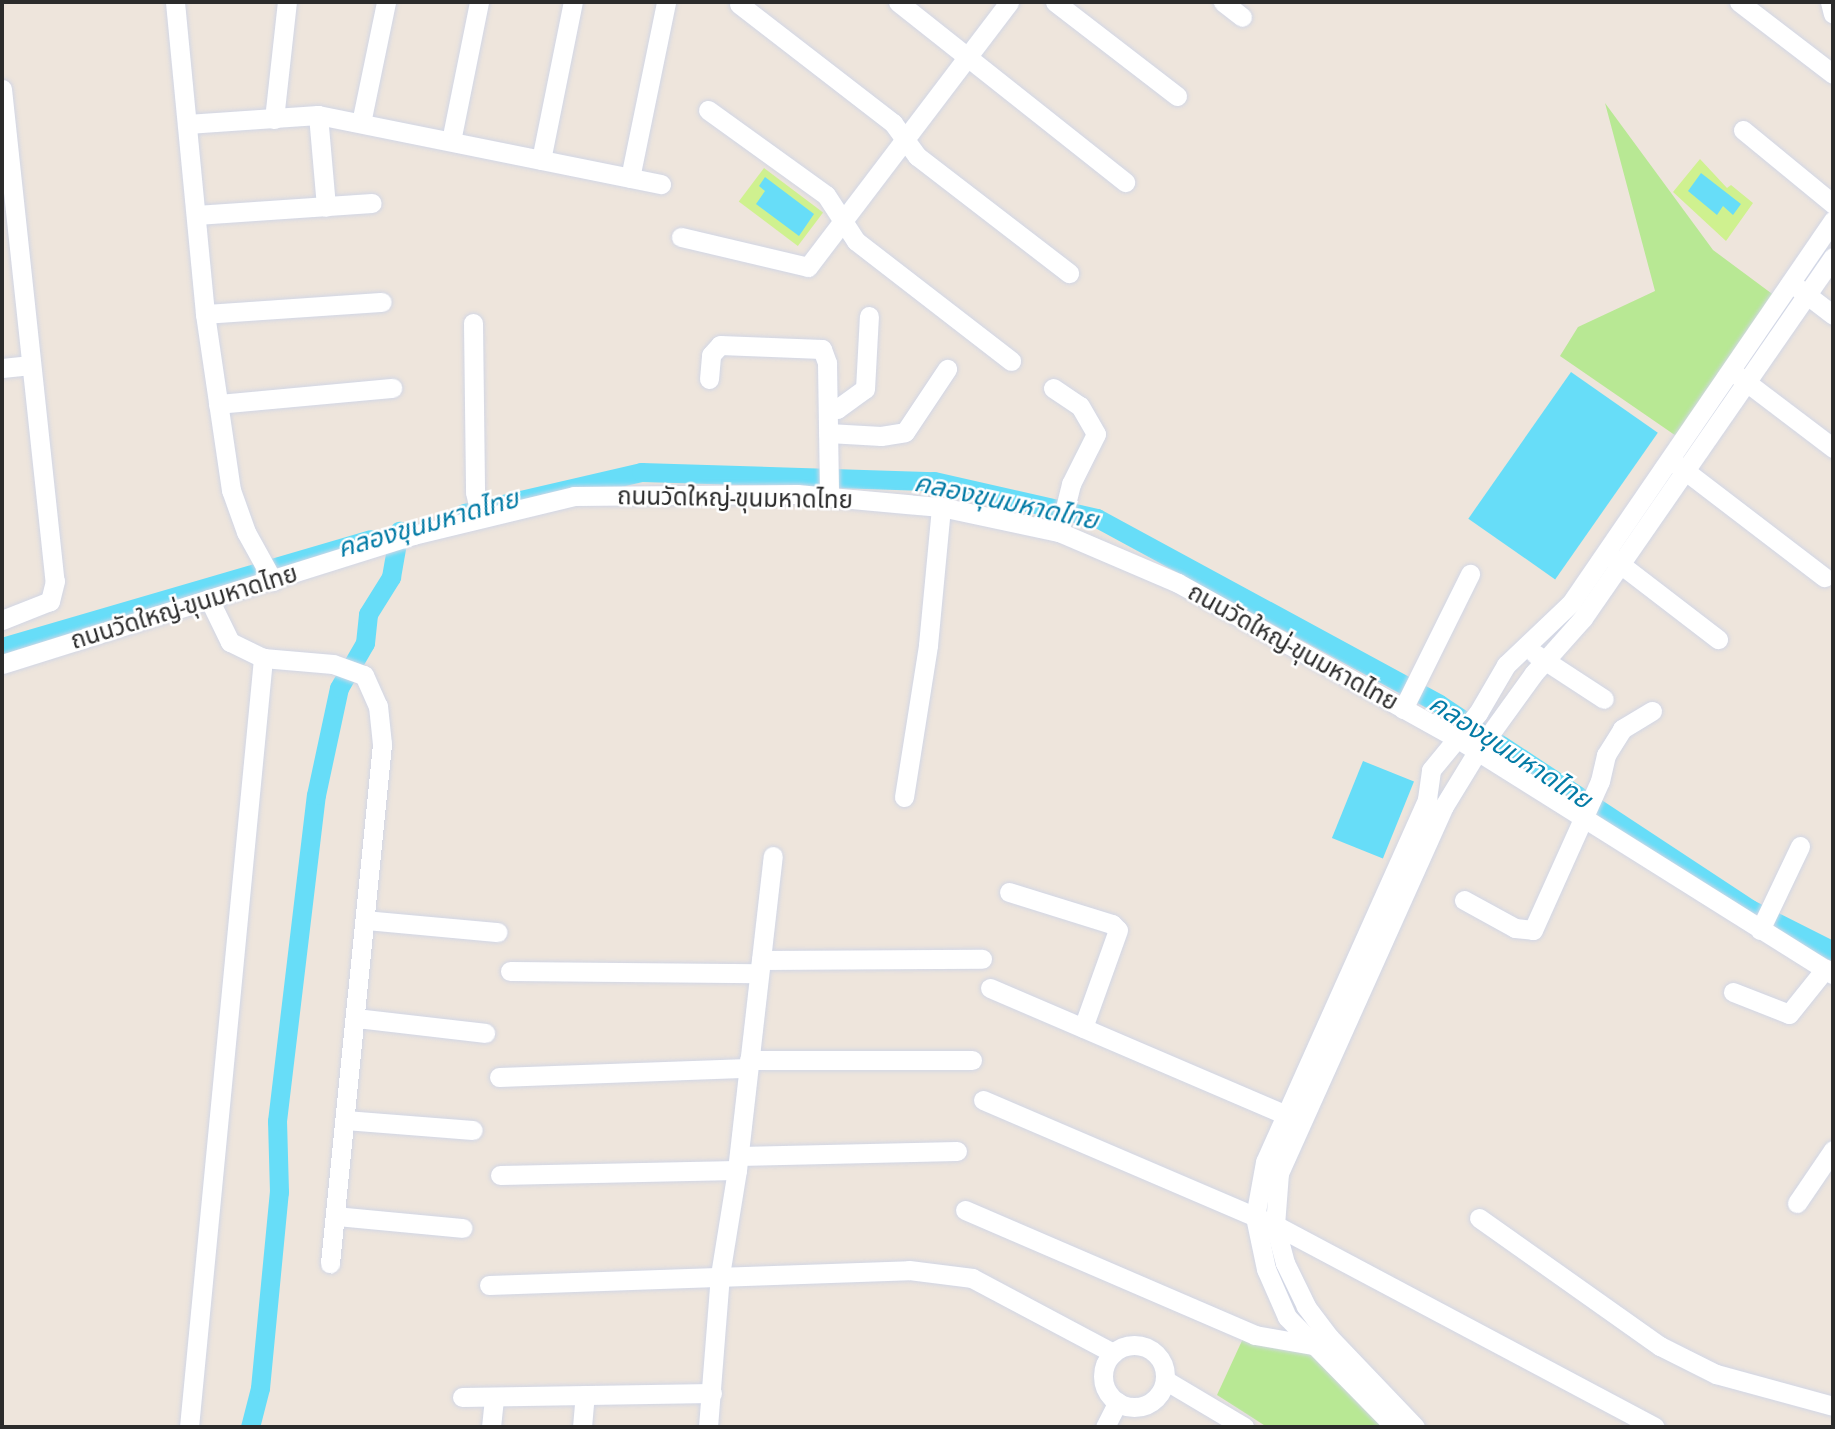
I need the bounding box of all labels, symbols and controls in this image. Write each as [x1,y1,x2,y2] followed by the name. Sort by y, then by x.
[911,467,1101,537] water label: คลองขุนมหาดไทย
[617,482,853,514] street label: ถนนวัดใหญ่-ขุนมหาดไทย
[334,483,522,565] water label: คลองขุนมหาดไทย
[67,559,301,655] street label: ถนนวัดใหญ่-ขุนมหาดไทย
[1183,577,1403,717] street label: ถนนวัดใหญ่-ขุนมหาดไทย
[1423,688,1597,816] water label: คลองขุนมหาดไทย

